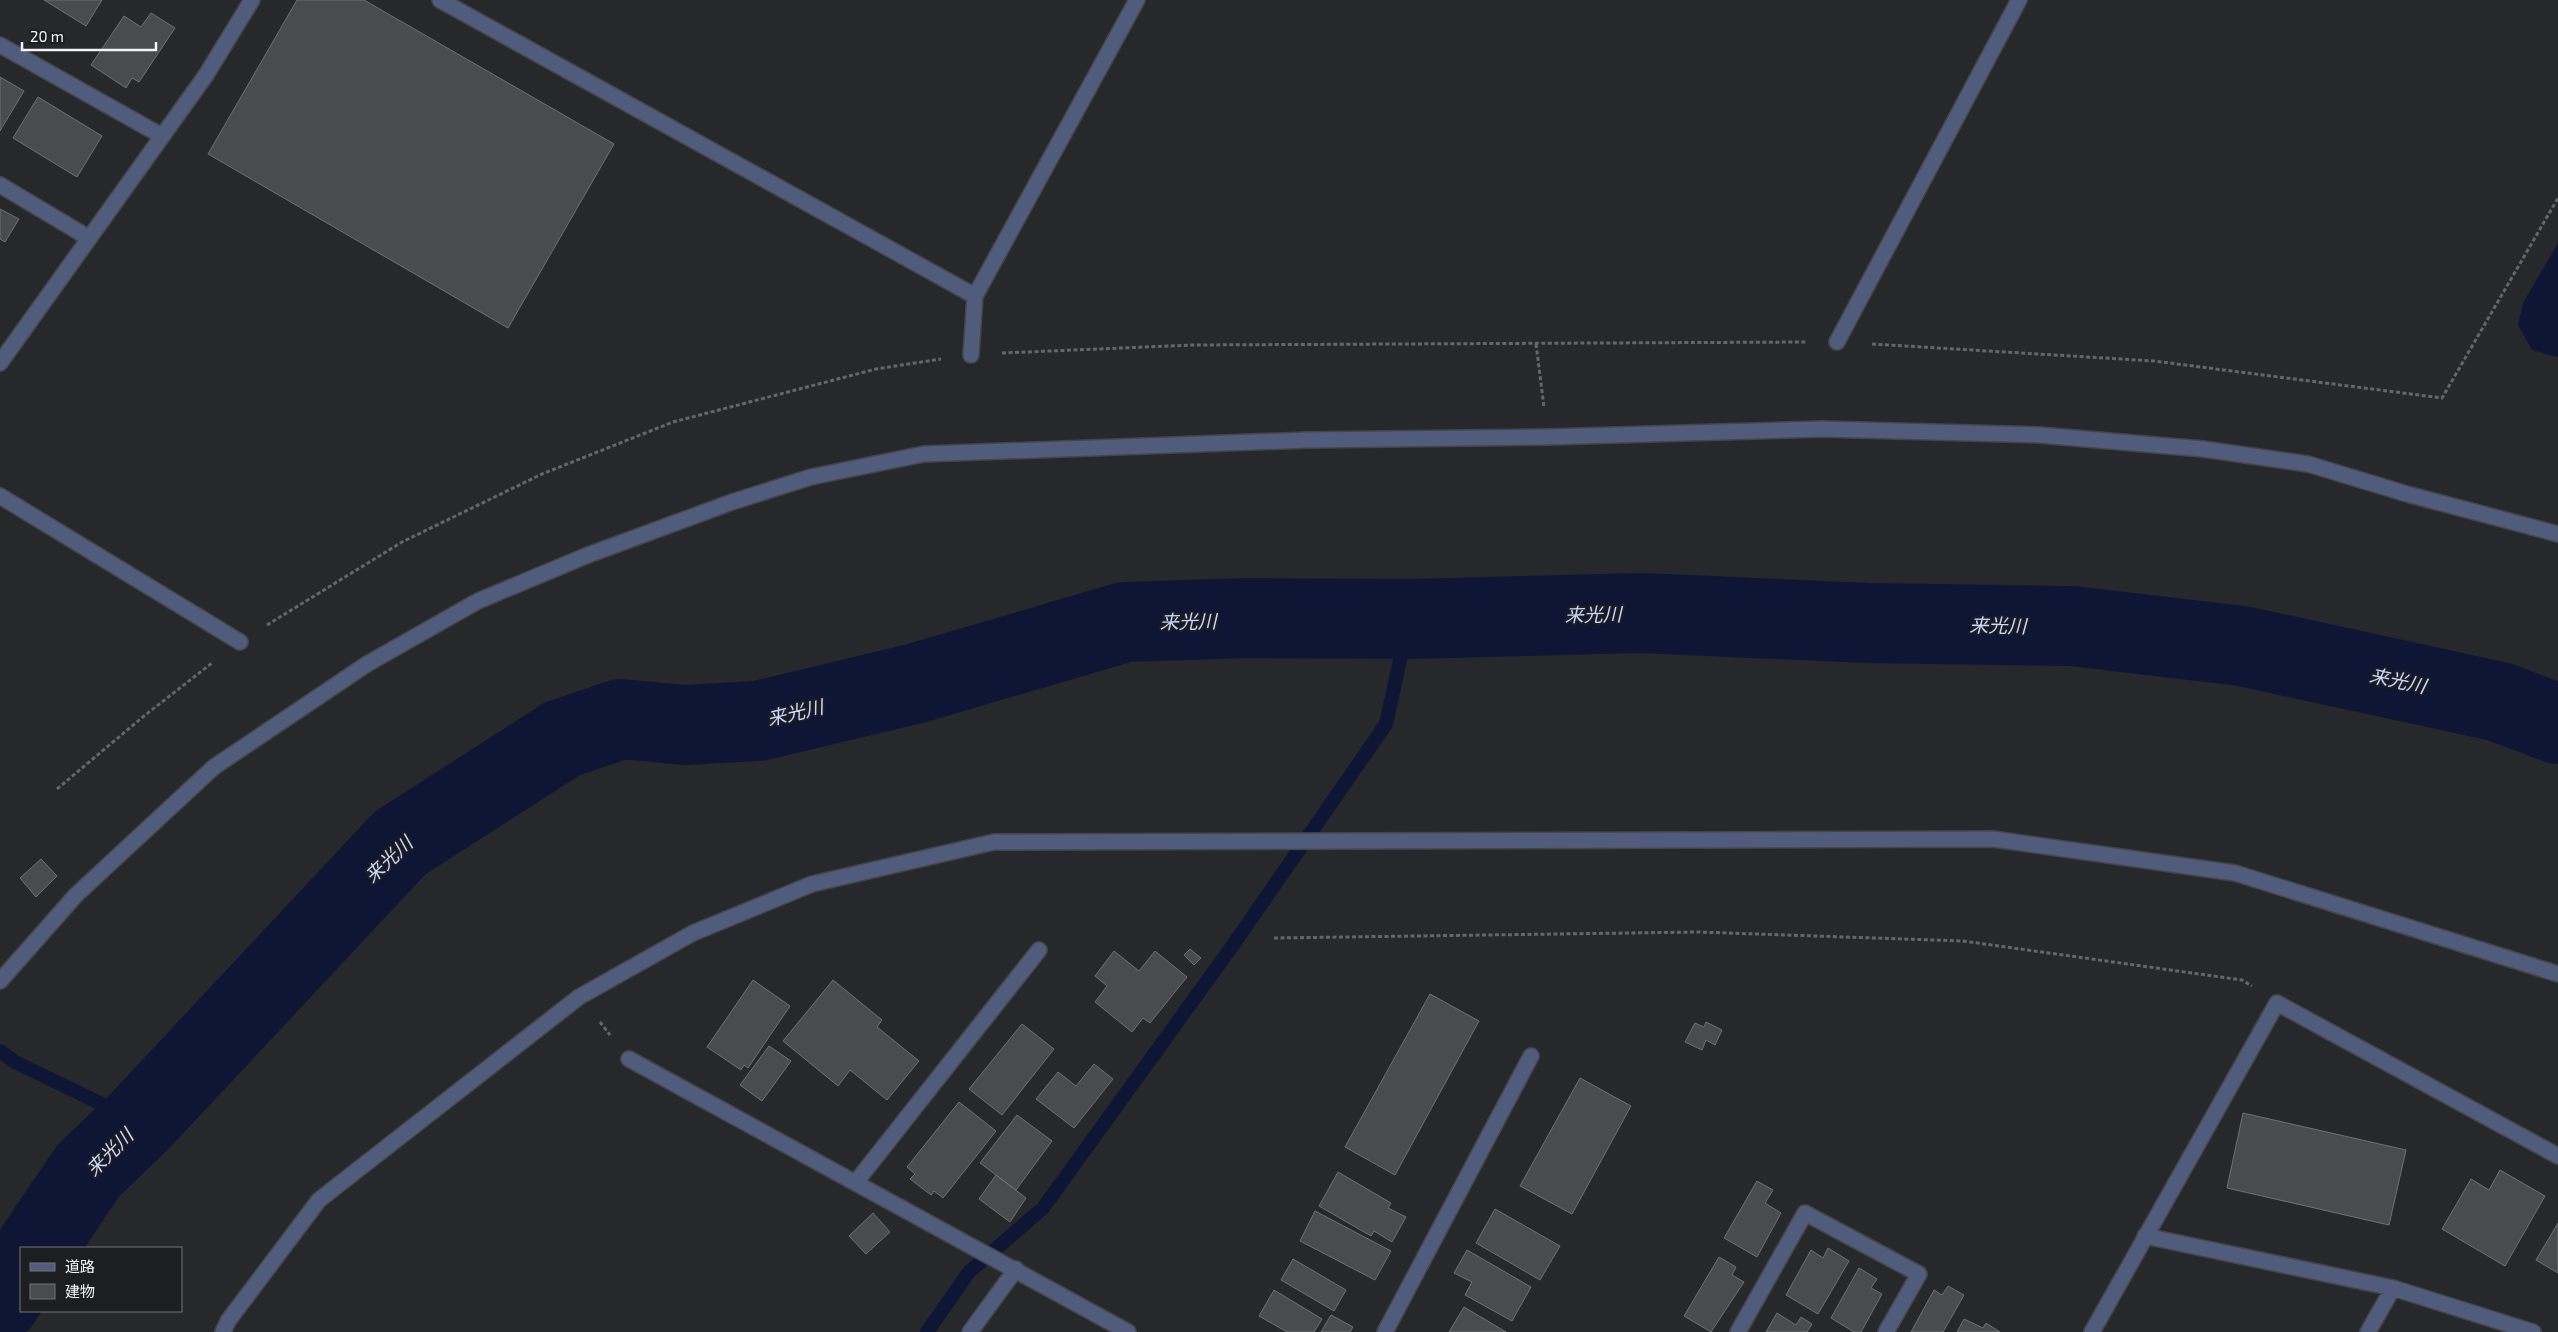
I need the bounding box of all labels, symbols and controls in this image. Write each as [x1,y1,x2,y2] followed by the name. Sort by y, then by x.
[22,20,156,52] scale bar
[30,27,64,45] text: 20 m
[1564,602,1624,626] water label: 来光川
[1159,609,1219,633] water label: 来光川
[1969,613,2029,637] water label: 来光川
[2368,663,2430,698] water label: 来光川
[765,694,827,730] water label: 来光川
[359,830,418,887] water label: 来光川
[81,1122,139,1180] water label: 来光川
[20,1247,182,1312] legend
[65,1257,95,1275] text: 道路
[65,1282,95,1300] text: 建物

